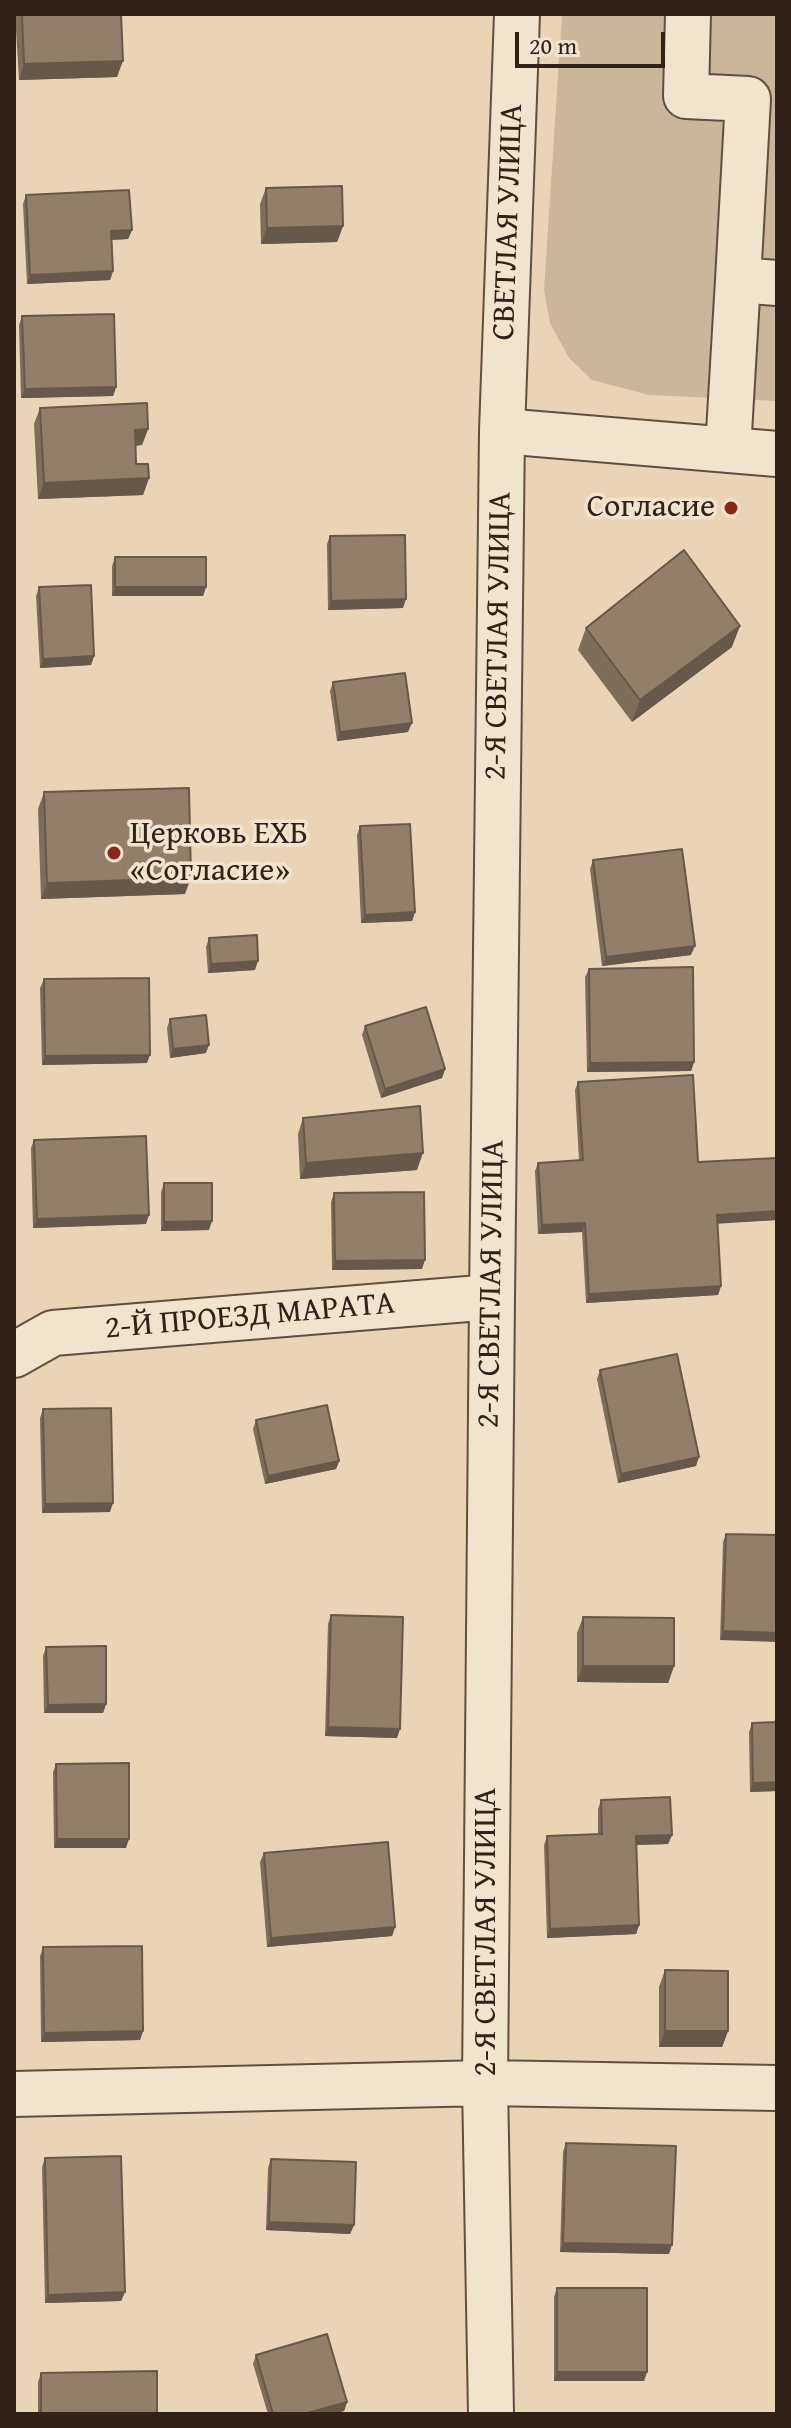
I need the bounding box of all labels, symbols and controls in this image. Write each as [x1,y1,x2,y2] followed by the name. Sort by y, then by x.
[519,16,669,66] scale bar
[529,28,577,63] text: 20 m
[486,103,532,341] street label: СВЕТЛАЯ УЛИЦА
[587,489,715,527] place label: Согласие
[477,491,521,781] street label: 2-Я СВЕТЛАЯ УЛИЦА
[722,499,740,517] marker: Согласие
[130,816,308,891] place label: Церковь ЕХБ «Согласие»
[105,844,123,862] marker: Церковь ЕХБ «Согласие»
[470,1139,514,1429] street label: 2-Я СВЕТЛАЯ УЛИЦА
[103,1285,397,1349] street label: 2-Й ПРОЕЗД МАРАТА
[468,1788,506,2076] street label: 2-Я СВЕТЛАЯ УЛИЦА

